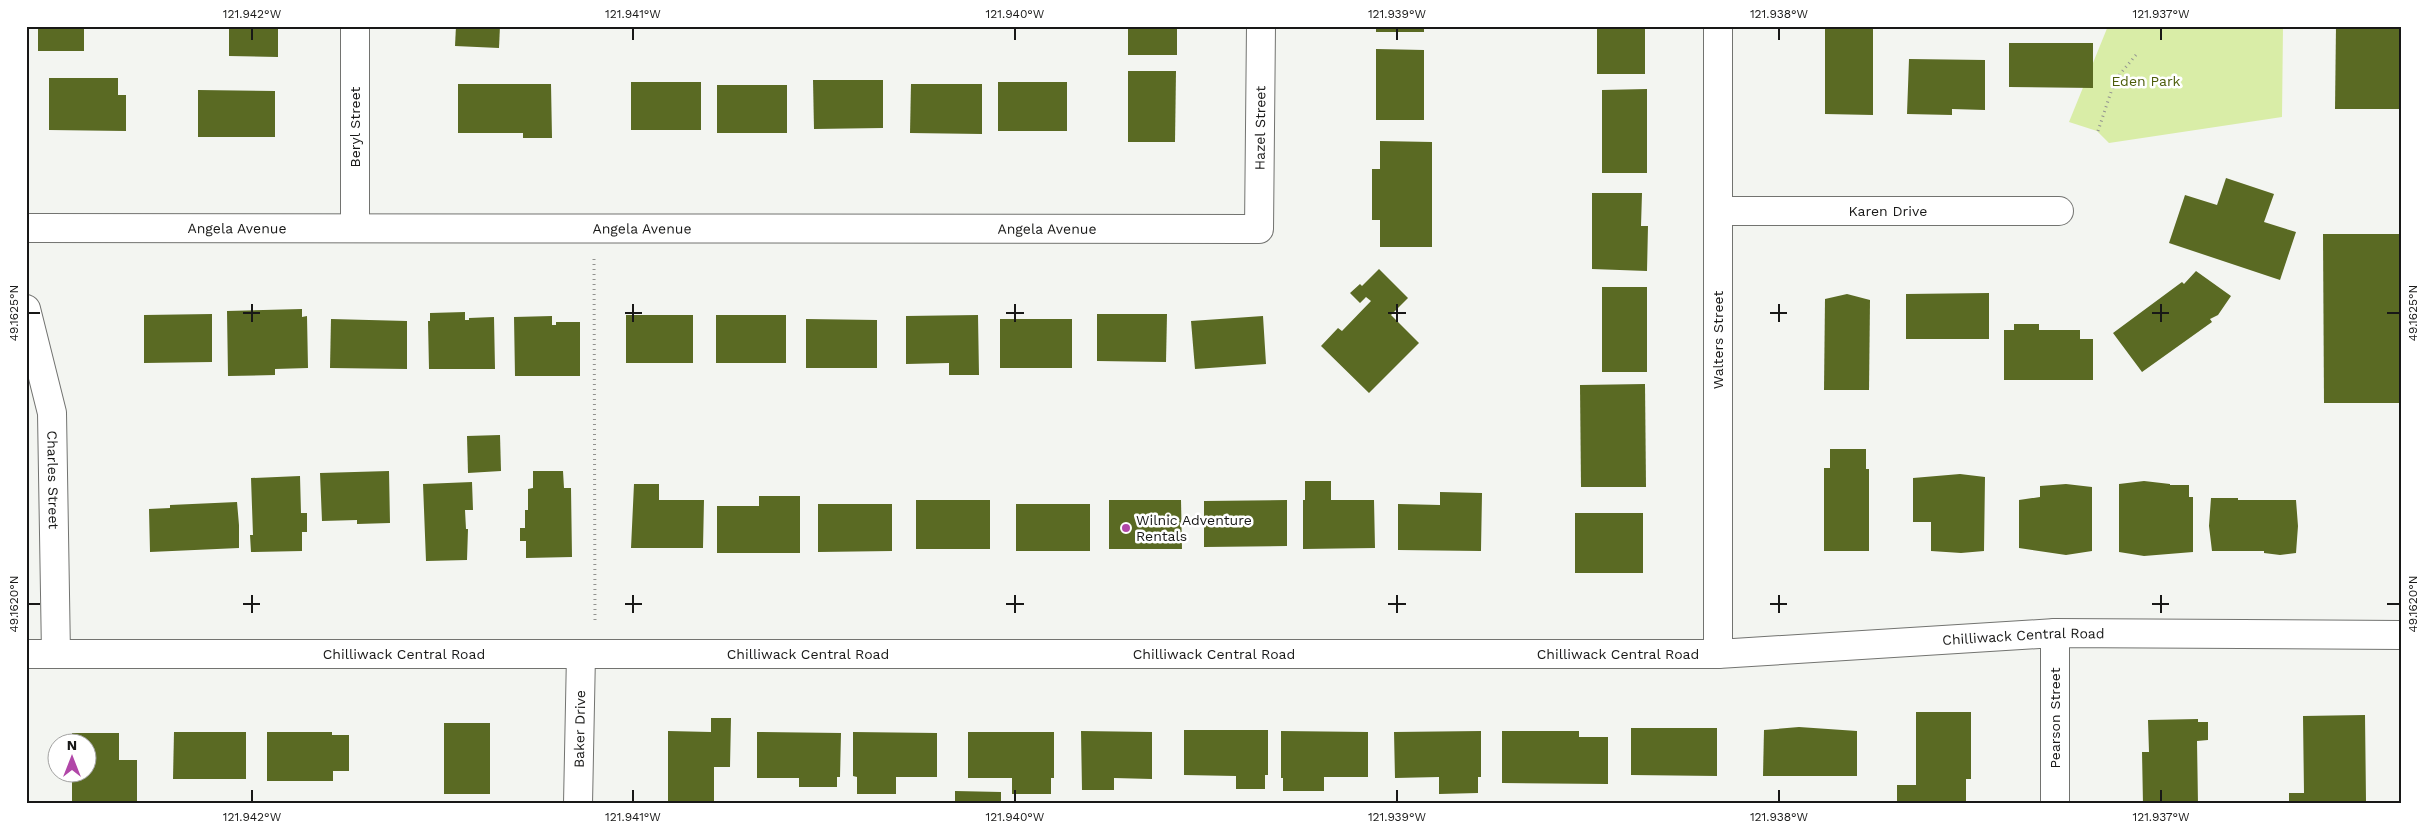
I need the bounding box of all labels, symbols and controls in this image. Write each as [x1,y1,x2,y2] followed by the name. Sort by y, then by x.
[223,7,282,21] text: 121.942°W
[605,7,661,21] text: 121.941°W
[986,7,1045,21] text: 121.940°W
[1368,7,1427,21] text: 121.939°W
[1750,7,1809,21] text: 121.938°W
[2132,7,2190,21] text: 121.937°W
[2111,73,2181,89] park label: Eden Park
[347,86,363,167] street label: Beryl Street
[1252,86,1268,170] street label: Hazel Street
[1849,203,1927,219] street label: Karen Drive
[187,220,287,236] street label: Angela Avenue
[592,220,692,237] street label: Angela Avenue
[997,221,1097,237] street label: Angela Avenue
[7,285,21,341] text: 49.1625°N
[2406,285,2420,341] text: 49.1625°N
[1710,291,1726,389] street label: Walters Street
[44,430,62,529] street label: Charles Street
[1136,512,1252,544] place label: Wilnic Adventure Rentals
[1120,522,1132,534] marker: Wilnic Adventure Rentals
[7,575,21,633] text: 49.1620°N
[2406,575,2420,633] text: 49.1620°N
[1942,625,2105,648] street label: Chilliwack Central Road
[323,646,485,662] street label: Chilliwack Central Road
[727,646,889,662] street label: Chilliwack Central Road
[1133,646,1295,662] street label: Chilliwack Central Road
[1537,646,1699,662] street label: Chilliwack Central Road
[2047,667,2063,769] street label: Pearson Street
[571,690,588,768] street label: Baker Drive
[48,732,98,782] north arrow
[67,737,77,753] text: N
[223,810,282,824] text: 121.942°W
[605,810,661,824] text: 121.941°W
[986,810,1045,824] text: 121.940°W
[1368,810,1427,824] text: 121.939°W
[1750,810,1809,824] text: 121.938°W
[2132,810,2190,824] text: 121.937°W

